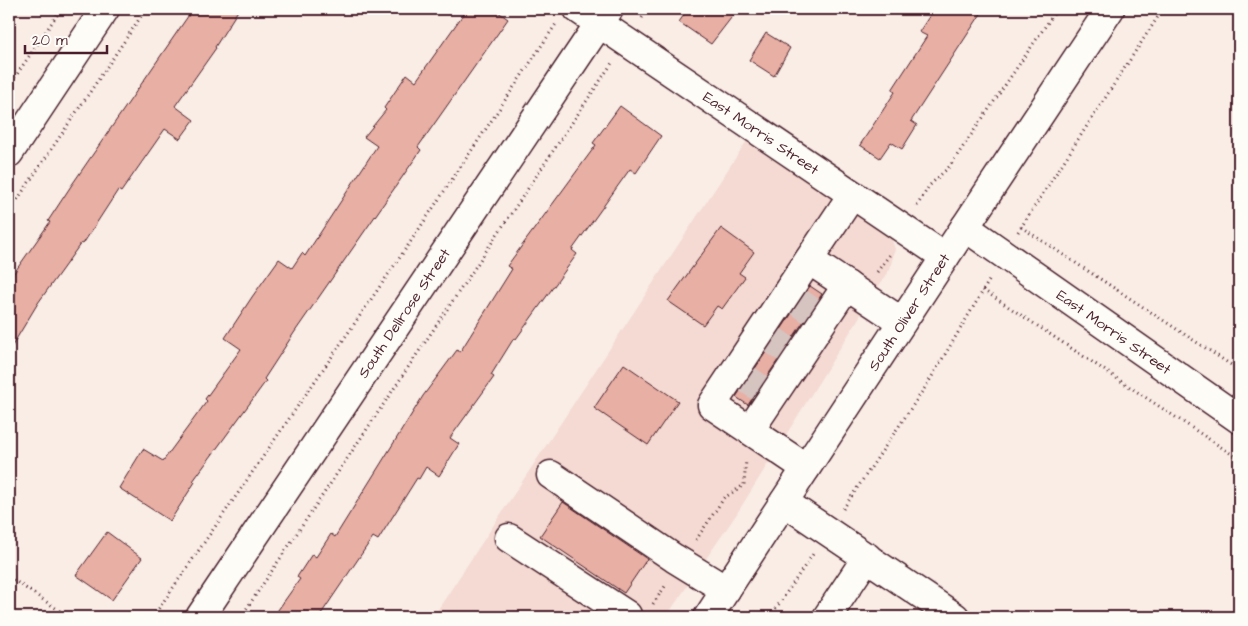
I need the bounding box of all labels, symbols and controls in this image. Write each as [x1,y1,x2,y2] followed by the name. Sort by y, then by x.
[25,22,108,54] scale bar
[32,30,68,51] text: 20 m
[699,87,823,180] street label: East Morris Street
[353,244,456,382] street label: South Dellrose Street
[863,249,955,375] street label: South Oliver Street
[1052,285,1175,380] street label: East Morris Street

